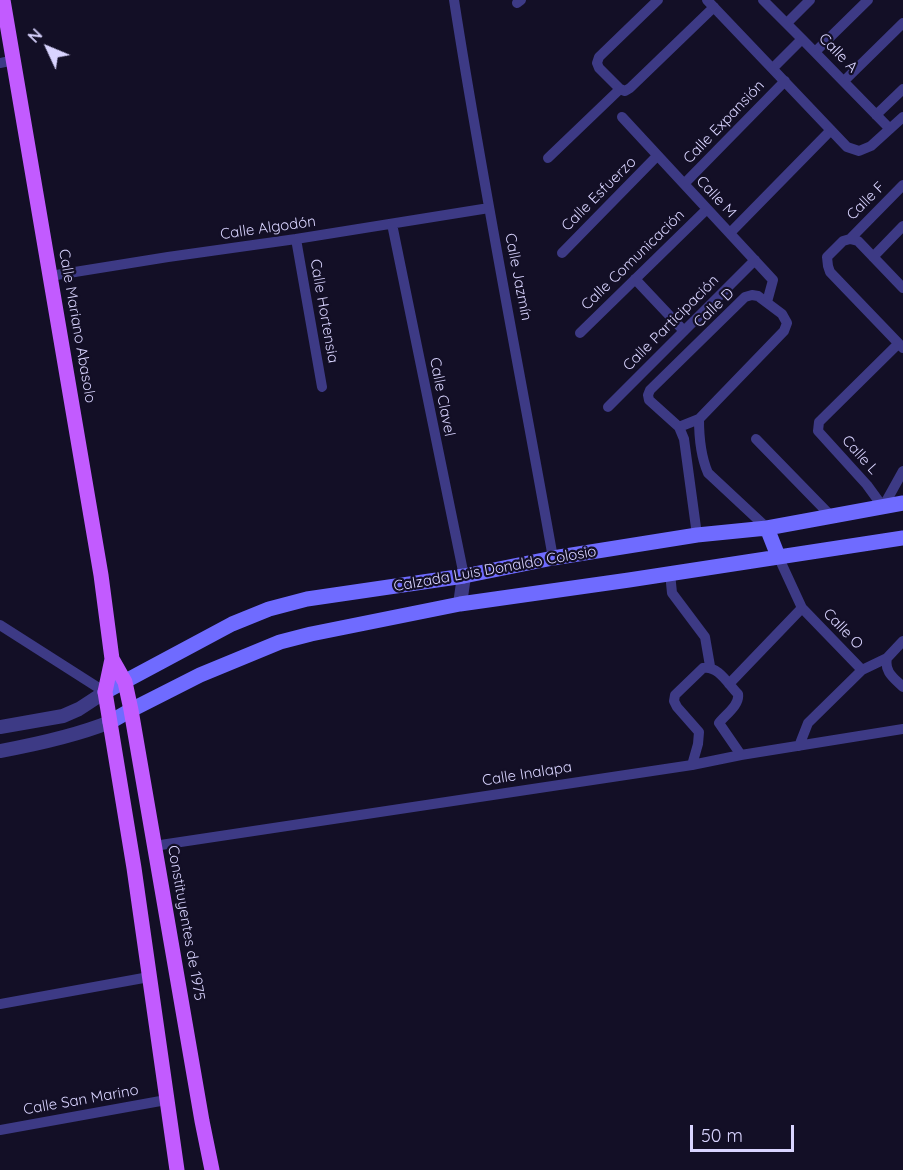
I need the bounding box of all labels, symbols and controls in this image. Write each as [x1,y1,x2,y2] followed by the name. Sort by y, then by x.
[18,18,78,78] north arrow
[24,24,46,47] text: N
[815,30,861,76] street label: Calle A
[680,77,768,167] street label: Calle Expansión
[558,153,640,235] street label: Calle Esfuerzo
[692,172,740,222] street label: Calle M
[843,178,889,224] street label: Calle F
[578,206,688,314] street label: Calle Comunicación
[219,212,317,244] street label: Calle Algodón
[501,232,535,322] street label: Calle Jazmín
[55,248,99,404] street label: Calle Mariano Abasolo
[306,258,342,364] street label: Calle Hortensia
[619,271,723,375] street label: Calle Participación
[690,285,738,331] street label: Calle D
[426,356,458,438] street label: Calle Clavel
[838,432,882,478] street label: Calle L
[392,542,598,596] street label: Calzada Luis Donaldo Colosio
[819,605,867,653] street label: Calle O
[481,758,573,790] street label: Calle Inalapa
[163,844,209,1002] street label: Constituyentes de 1975
[22,1081,140,1119] street label: Calle San Marino
[693,1113,796,1151] scale bar
[701,1124,743,1147] text: 50 m

